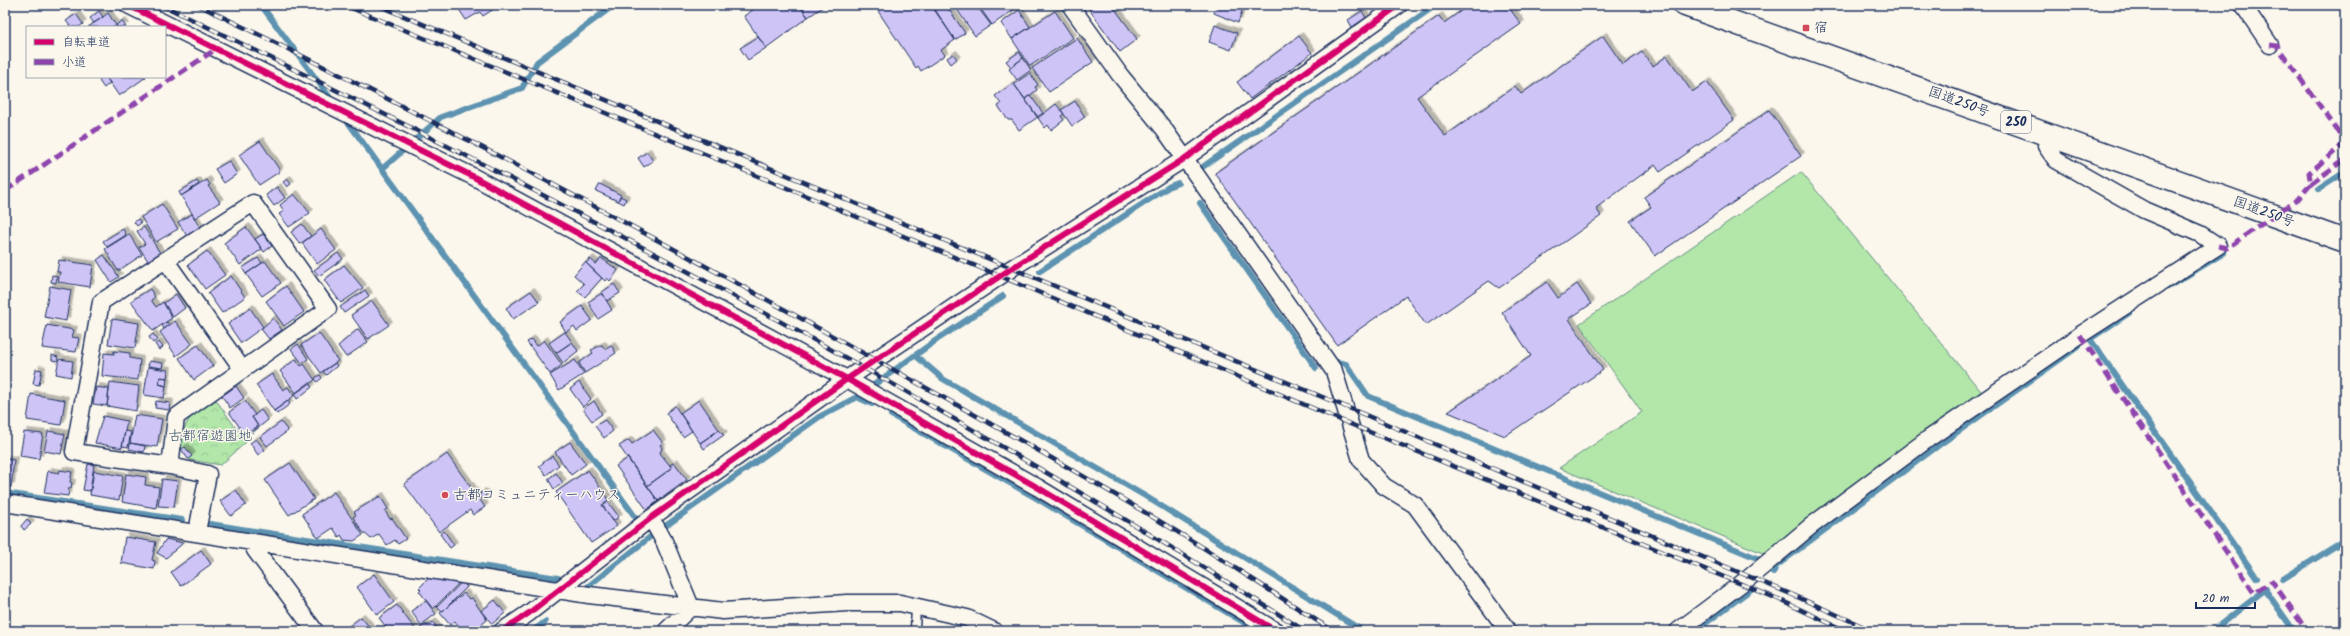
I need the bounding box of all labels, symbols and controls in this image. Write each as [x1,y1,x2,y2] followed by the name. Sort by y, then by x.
[1814,17,1828,39] place label: 宿
[1801,23,1811,33] marker: 宿
[26,26,166,78] legend
[62,33,110,52] text: 自転車道
[62,53,86,72] text: 小道
[1925,81,1993,123] street label: 国道250号
[2001,111,2031,133] road number: 250
[2230,191,2298,233] street label: 国道250号
[168,425,252,447] park label: 古都宿遊園地
[453,484,620,506] place label: 古都コミュニティーハウス
[440,490,450,500] marker: 古都コミュニティーハウス
[2196,584,2255,610] scale bar
[2202,589,2230,608] text: 20 m

